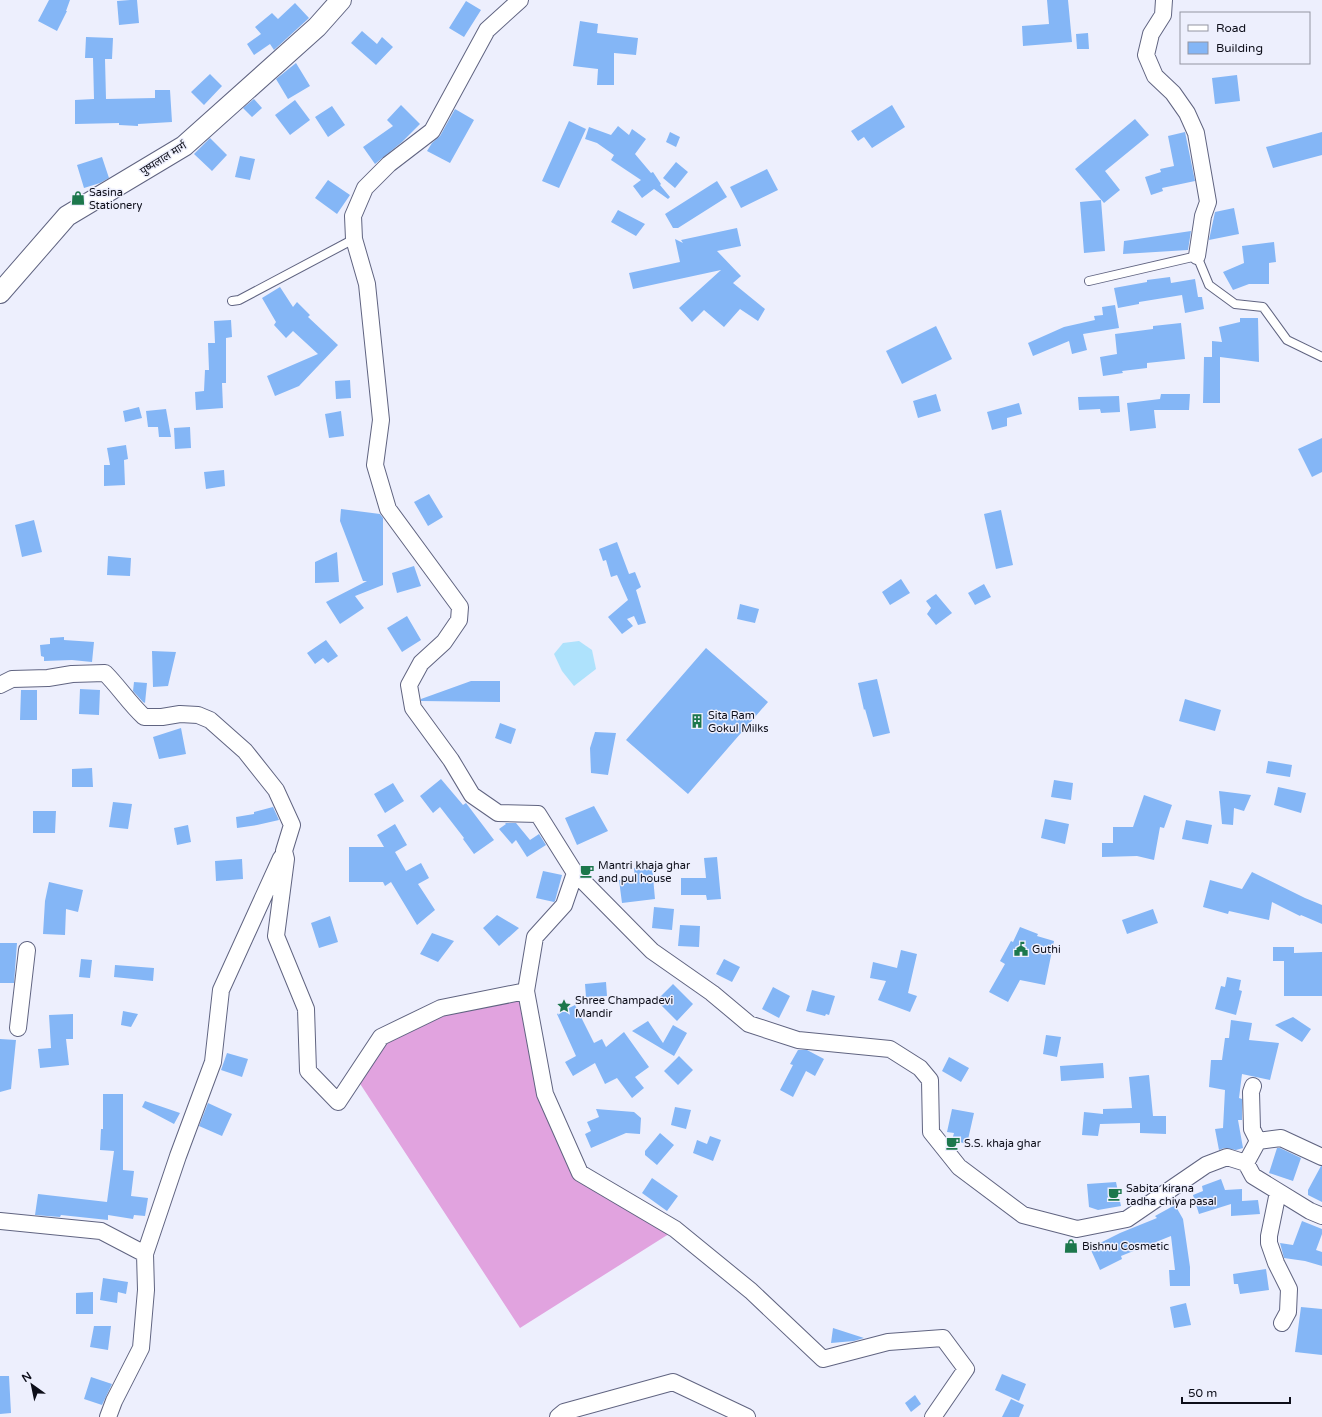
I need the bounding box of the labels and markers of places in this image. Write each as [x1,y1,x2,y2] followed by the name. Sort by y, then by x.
[89,186,143,212] place label: Sasina Stationery
[70,190,86,206] shop icon: Sasina Stationery
[708,709,769,735] place label: Sita Ram Gokul Milks
[689,713,705,729] building icon: Sita Ram Gokul Milks
[598,859,691,885] place label: Mantri khaja ghar and pul house
[579,863,595,879] cafe icon: Mantri khaja ghar and pul house
[1013,941,1029,957] public building icon: Guthi
[1032,943,1061,956] place label: Guthi
[575,994,673,1020] place label: Shree Champadevi Mandir
[556,998,572,1014] place icon: Shree Champadevi Mandir
[945,1135,961,1151] cafe icon: S.S. khaja ghar
[964,1137,1042,1150] place label: S.S. khaja ghar
[1126,1182,1217,1208] place label: Sabita kirana tadha chiya pasal
[1107,1186,1123,1202] cafe icon: Sabita kirana tadha chiya pasal
[1063,1238,1079,1254] shop icon: Bishnu Cosmetic
[1082,1240,1169,1253] place label: Bishnu Cosmetic

